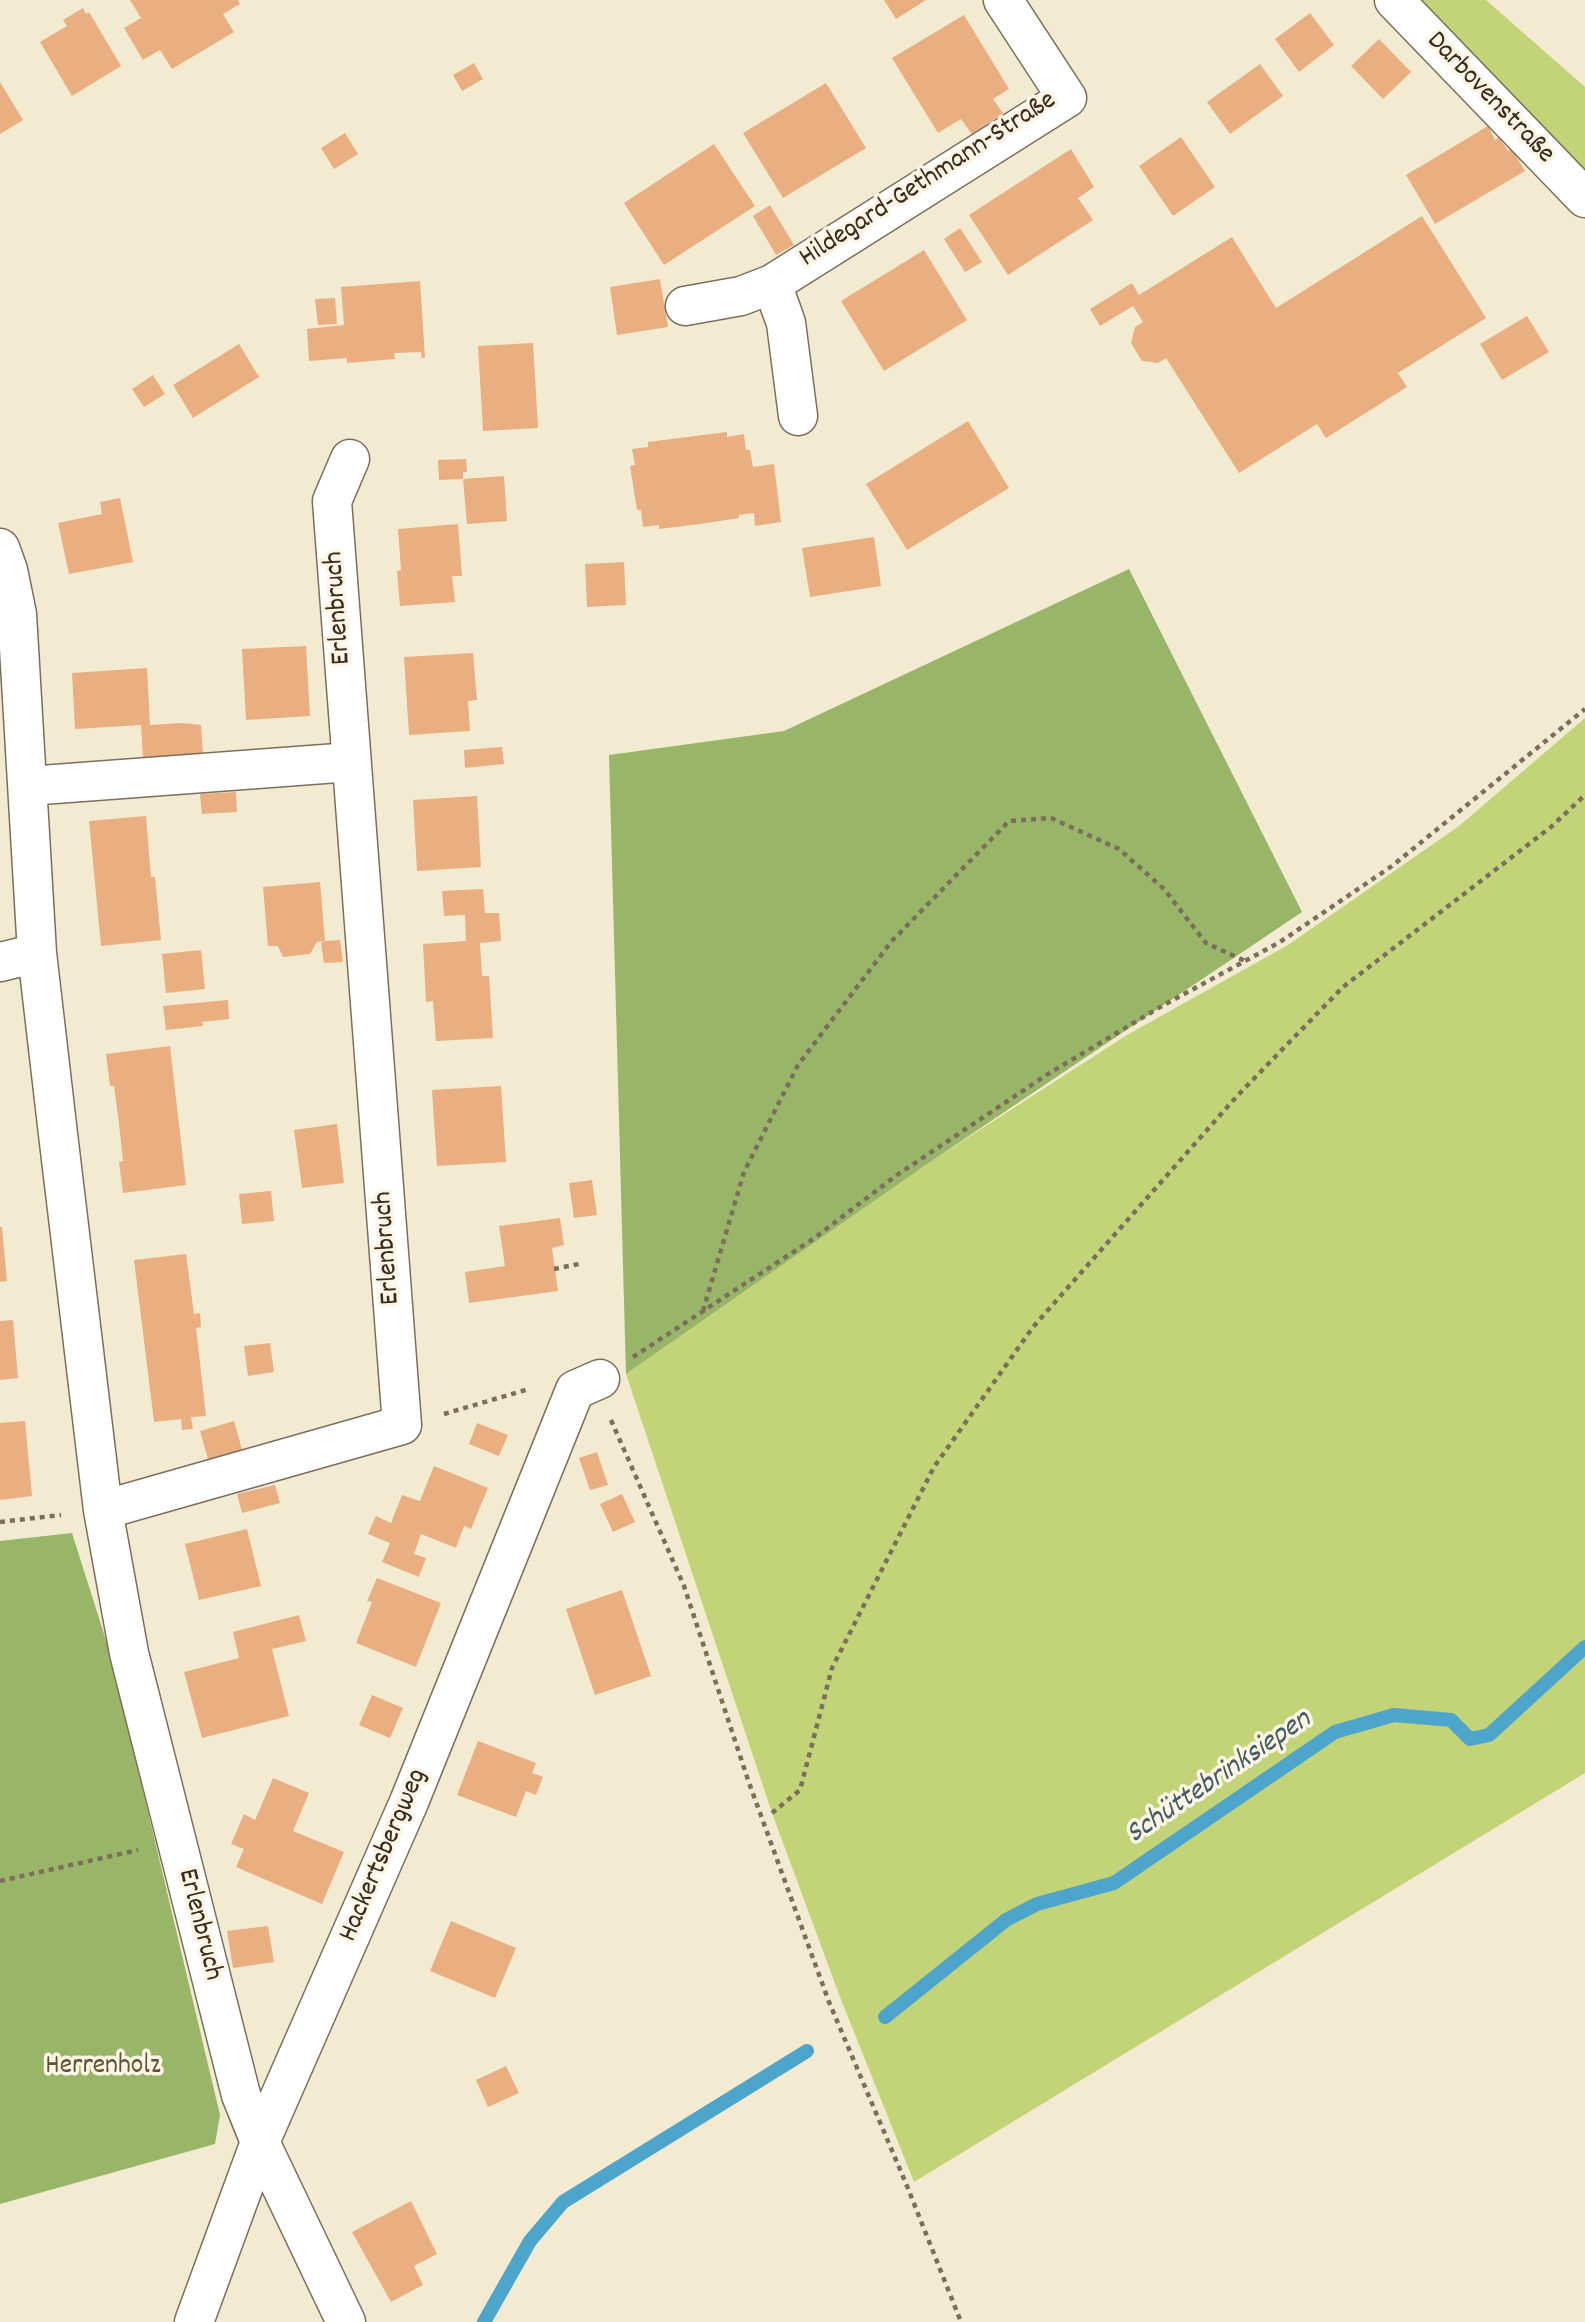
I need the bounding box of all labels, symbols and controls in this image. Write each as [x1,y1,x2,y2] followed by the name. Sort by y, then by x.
[1418,26,1560,172] street label: Darbovenstraße
[794,85,1064,277] street label: Hildegard-Gethmann-Straße
[319,550,361,666] street label: Erlenbruch
[368,1190,410,1306] street label: Erlenbruch
[1121,1704,1319,1854] water label: Schüttebrinksiepen
[333,1764,437,1948] street label: Hackertsbergweg
[168,1866,228,1984] street label: Erlenbruch
[45,2051,161,2085] park label: Herrenholz

